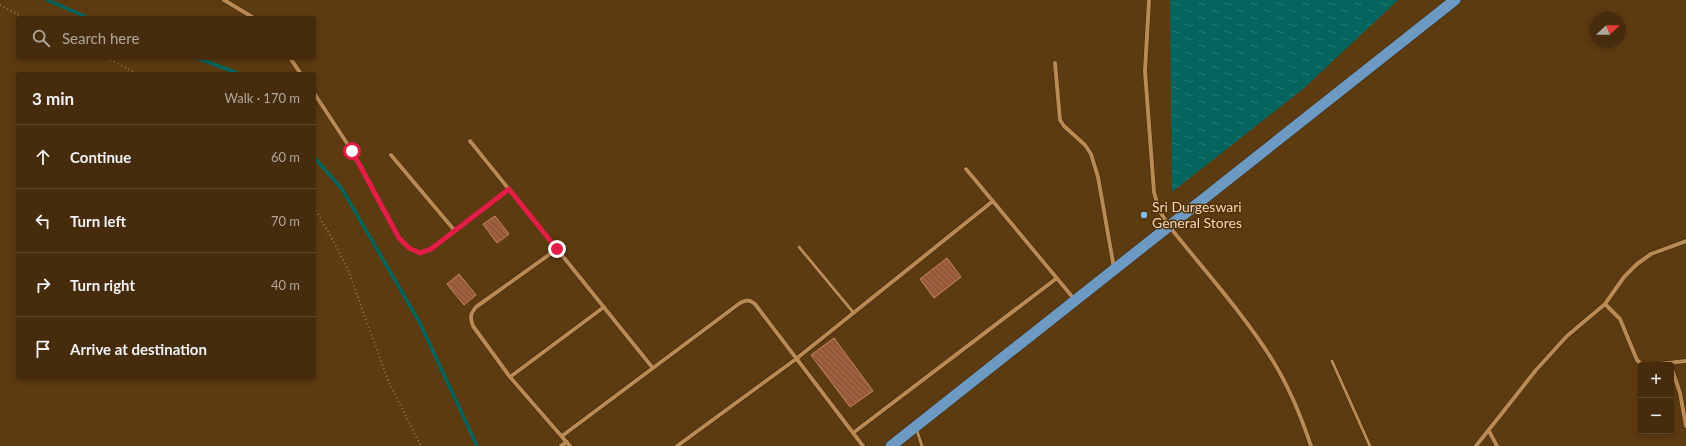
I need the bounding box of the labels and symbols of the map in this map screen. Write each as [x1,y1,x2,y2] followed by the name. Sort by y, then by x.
[1590,12,1626,48] north arrow
[343,142,361,160] route start
[1152,198,1242,231] place label: Sri Durgeswari General Stores
[1139,210,1149,220] marker: Sri Durgeswari General Stores
[548,240,566,258] route end

